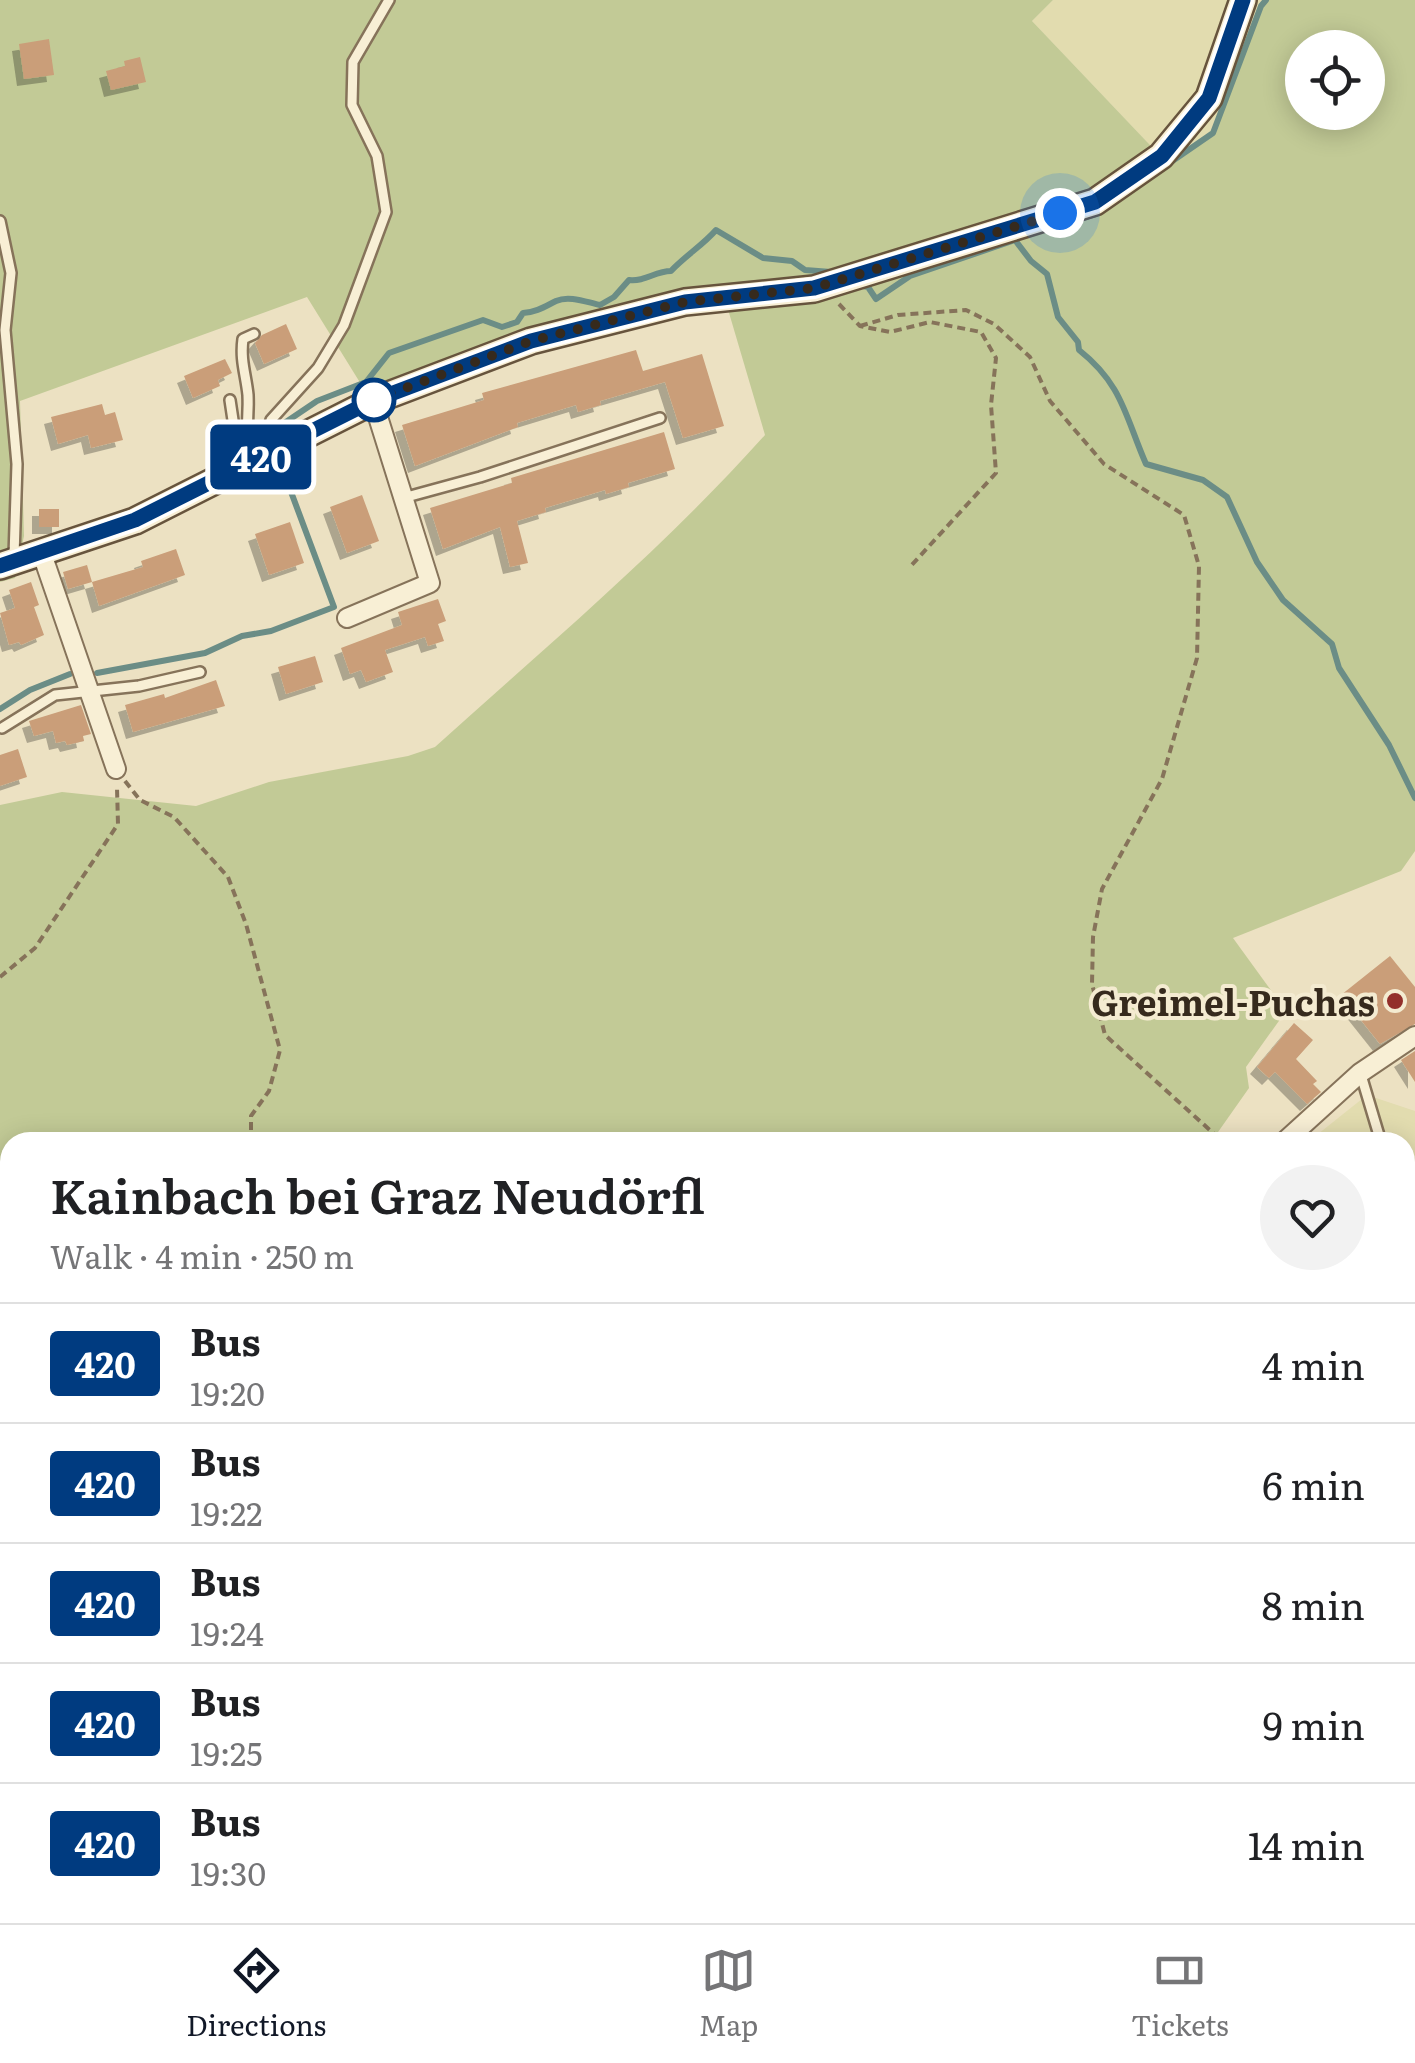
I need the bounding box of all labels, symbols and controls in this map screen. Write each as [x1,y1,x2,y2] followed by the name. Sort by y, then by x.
[1285,30,1385,130] map controls
[1285,30,1385,130] button: locate
[1035,188,1085,238] your location
[353,379,395,421] unlabelled marker
[204,424,318,490] line badge: 420
[230,431,292,483] text: 420
[1091,975,1375,1027] place label: Greimel-Puchas
[1384,990,1406,1012] marker: Greimel-Puchas
[50,1158,705,1229] text: Kainbach bei Graz Neudörfl
[1260,1165,1365,1270] button: heart
[50,1231,354,1279] text: Walk · 4 min · 250 m
[190,1311,261,1368] text: Bus
[1262,1335,1365,1392] text: 4 min
[74,1337,136,1389] text: 420
[190,1368,265,1416] text: 19:20
[190,1431,261,1488] text: Bus
[1262,1455,1365,1512] text: 6 min
[74,1457,136,1509] text: 420
[190,1488,263,1536] text: 19:22
[190,1551,261,1608] text: Bus
[1262,1575,1365,1632] text: 8 min
[74,1577,136,1629] text: 420
[190,1608,264,1656] text: 19:24
[190,1671,261,1728] text: Bus
[1263,1695,1365,1752] text: 9 min
[74,1697,136,1749] text: 420
[190,1728,263,1776] text: 19:25
[190,1791,261,1848] text: Bus
[1248,1815,1365,1872] text: 14 min
[74,1817,136,1869] text: 420
[190,1848,266,1896] text: 19:30
[186,1943,326,2045] tab: Directions
[699,1943,758,2045] tab: Map
[1131,1943,1229,2045] tab: Tickets

